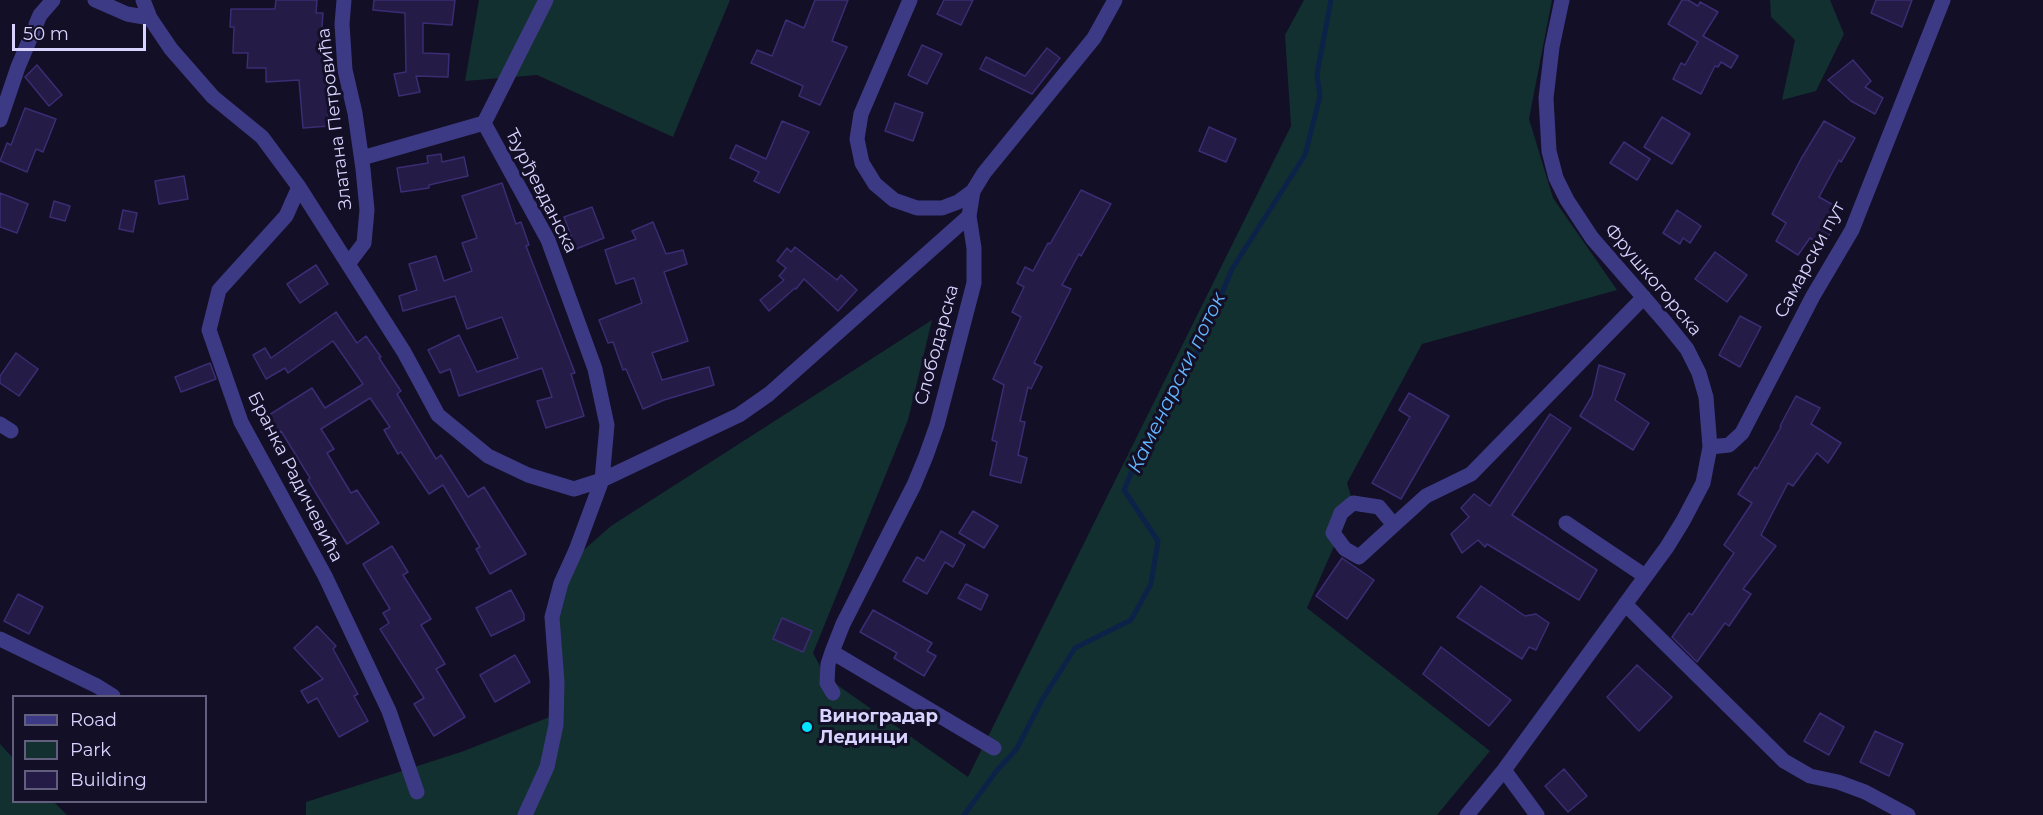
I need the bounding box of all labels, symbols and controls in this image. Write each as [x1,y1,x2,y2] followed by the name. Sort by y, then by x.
[15,12,148,50] scale bar
[23,23,69,45] text: 50 m
[313,27,357,211] street label: Златана Петровића
[500,125,582,257] street label: Ђурђевданска
[1770,198,1850,322] street label: Самарски пут
[1600,220,1706,340] street label: Фрушкогорска
[911,282,963,408] street label: Слободарска
[1123,289,1231,477] water label: Каменарски поток
[243,388,347,566] street label: Бранка Радичевића
[12,695,207,803] legend
[819,706,938,748] place label: Виноградар Лединци
[70,709,117,731] text: Road
[800,720,814,734] marker: Виноградар Лединци
[70,739,111,761] text: Park
[70,769,147,791] text: Building

